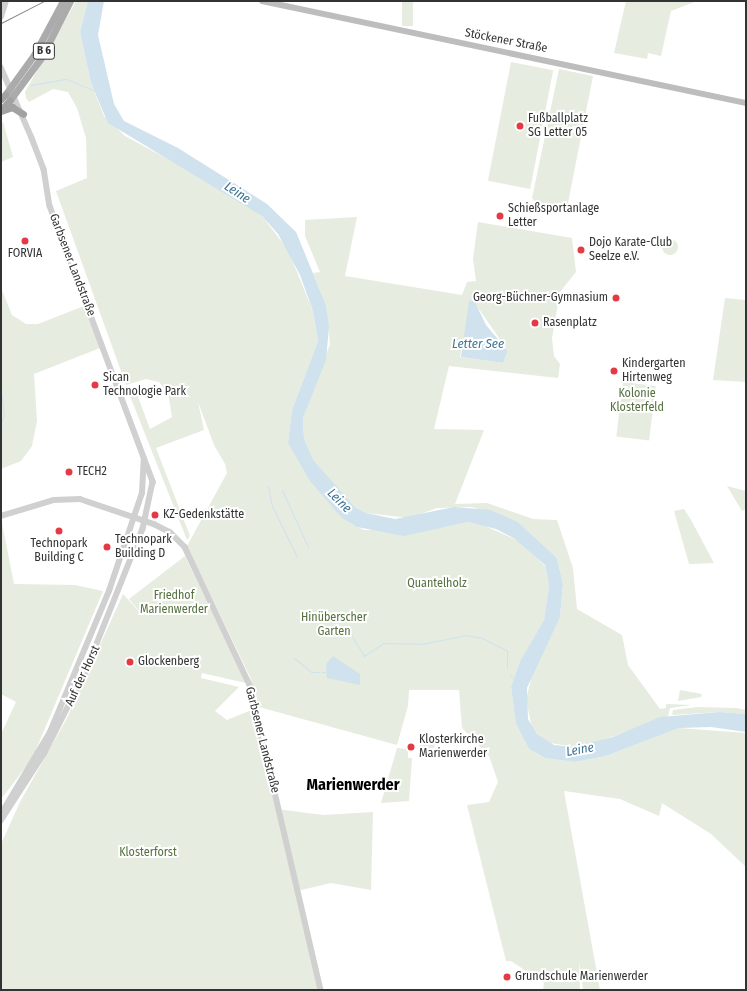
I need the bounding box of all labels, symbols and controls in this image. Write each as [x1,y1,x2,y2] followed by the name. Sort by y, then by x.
[464,26,548,56] street label: Stöckener Straße
[32,42,56,60] road number: B 6
[528,112,588,140] place label: Fußballplatz SG Letter 05
[515,121,525,131] marker: Fußballplatz SG Letter 05
[221,179,253,207] water label: Leine
[508,202,599,230] place label: Schießsportanlage Letter
[495,211,505,221] marker: Schießsportanlage Letter
[46,212,98,318] street label: Garbsener Landstraße
[20,236,30,246] marker: FORVIA
[589,236,672,264] place label: Dojo Karate-Club Seelze e.V.
[576,245,586,255] marker: Dojo Karate-Club Seelze e.V.
[8,247,42,261] place label: FORVIA
[473,291,608,305] place label: Georg-Büchner-Gymnasium
[611,293,621,303] marker: Georg-Büchner-Gymnasium
[543,316,597,330] place label: Rasenplatz
[530,318,540,328] marker: Rasenplatz
[452,336,504,352] water label: Letter See
[622,357,686,385] place label: Kindergarten Hirtenweg
[609,366,619,376] marker: Kindergarten Hirtenweg
[103,371,186,399] place label: Sican Technologie Park
[90,380,100,390] marker: Sican Technologie Park
[610,387,664,415] park label: Kolonie Klosterfeld
[77,465,107,479] place label: TECH2
[64,467,74,477] marker: TECH2
[324,486,354,516] water label: Leine
[163,508,244,522] place label: KZ-Gedenkstätte
[150,510,160,520] marker: KZ-Gedenkstätte
[54,526,64,536] marker: Technopark Building C
[115,533,172,561] place label: Technopark Building D
[31,537,87,565] place label: Technopark Building C
[102,542,112,552] marker: Technopark Building D
[407,577,467,591] park label: Quantelholz
[140,589,208,617] park label: Friedhof Marienwerder
[301,611,367,639] park label: Hinüberscher Garten
[63,643,103,709] street label: Auf der Horst
[138,655,199,669] place label: Glockenberg
[125,657,135,667] marker: Glockenberg
[242,686,282,794] street label: Garbsener Landstraße
[419,733,487,761] place label: Klosterkirche Marienwerder
[565,740,595,760] water label: Leine
[406,742,416,752] marker: Klosterkirche Marienwerder
[306,775,400,795] district label: Marienwerder
[119,846,177,860] park label: Klosterforst
[515,970,648,984] place label: Grundschule Marienwerder
[502,972,512,982] marker: Grundschule Marienwerder

